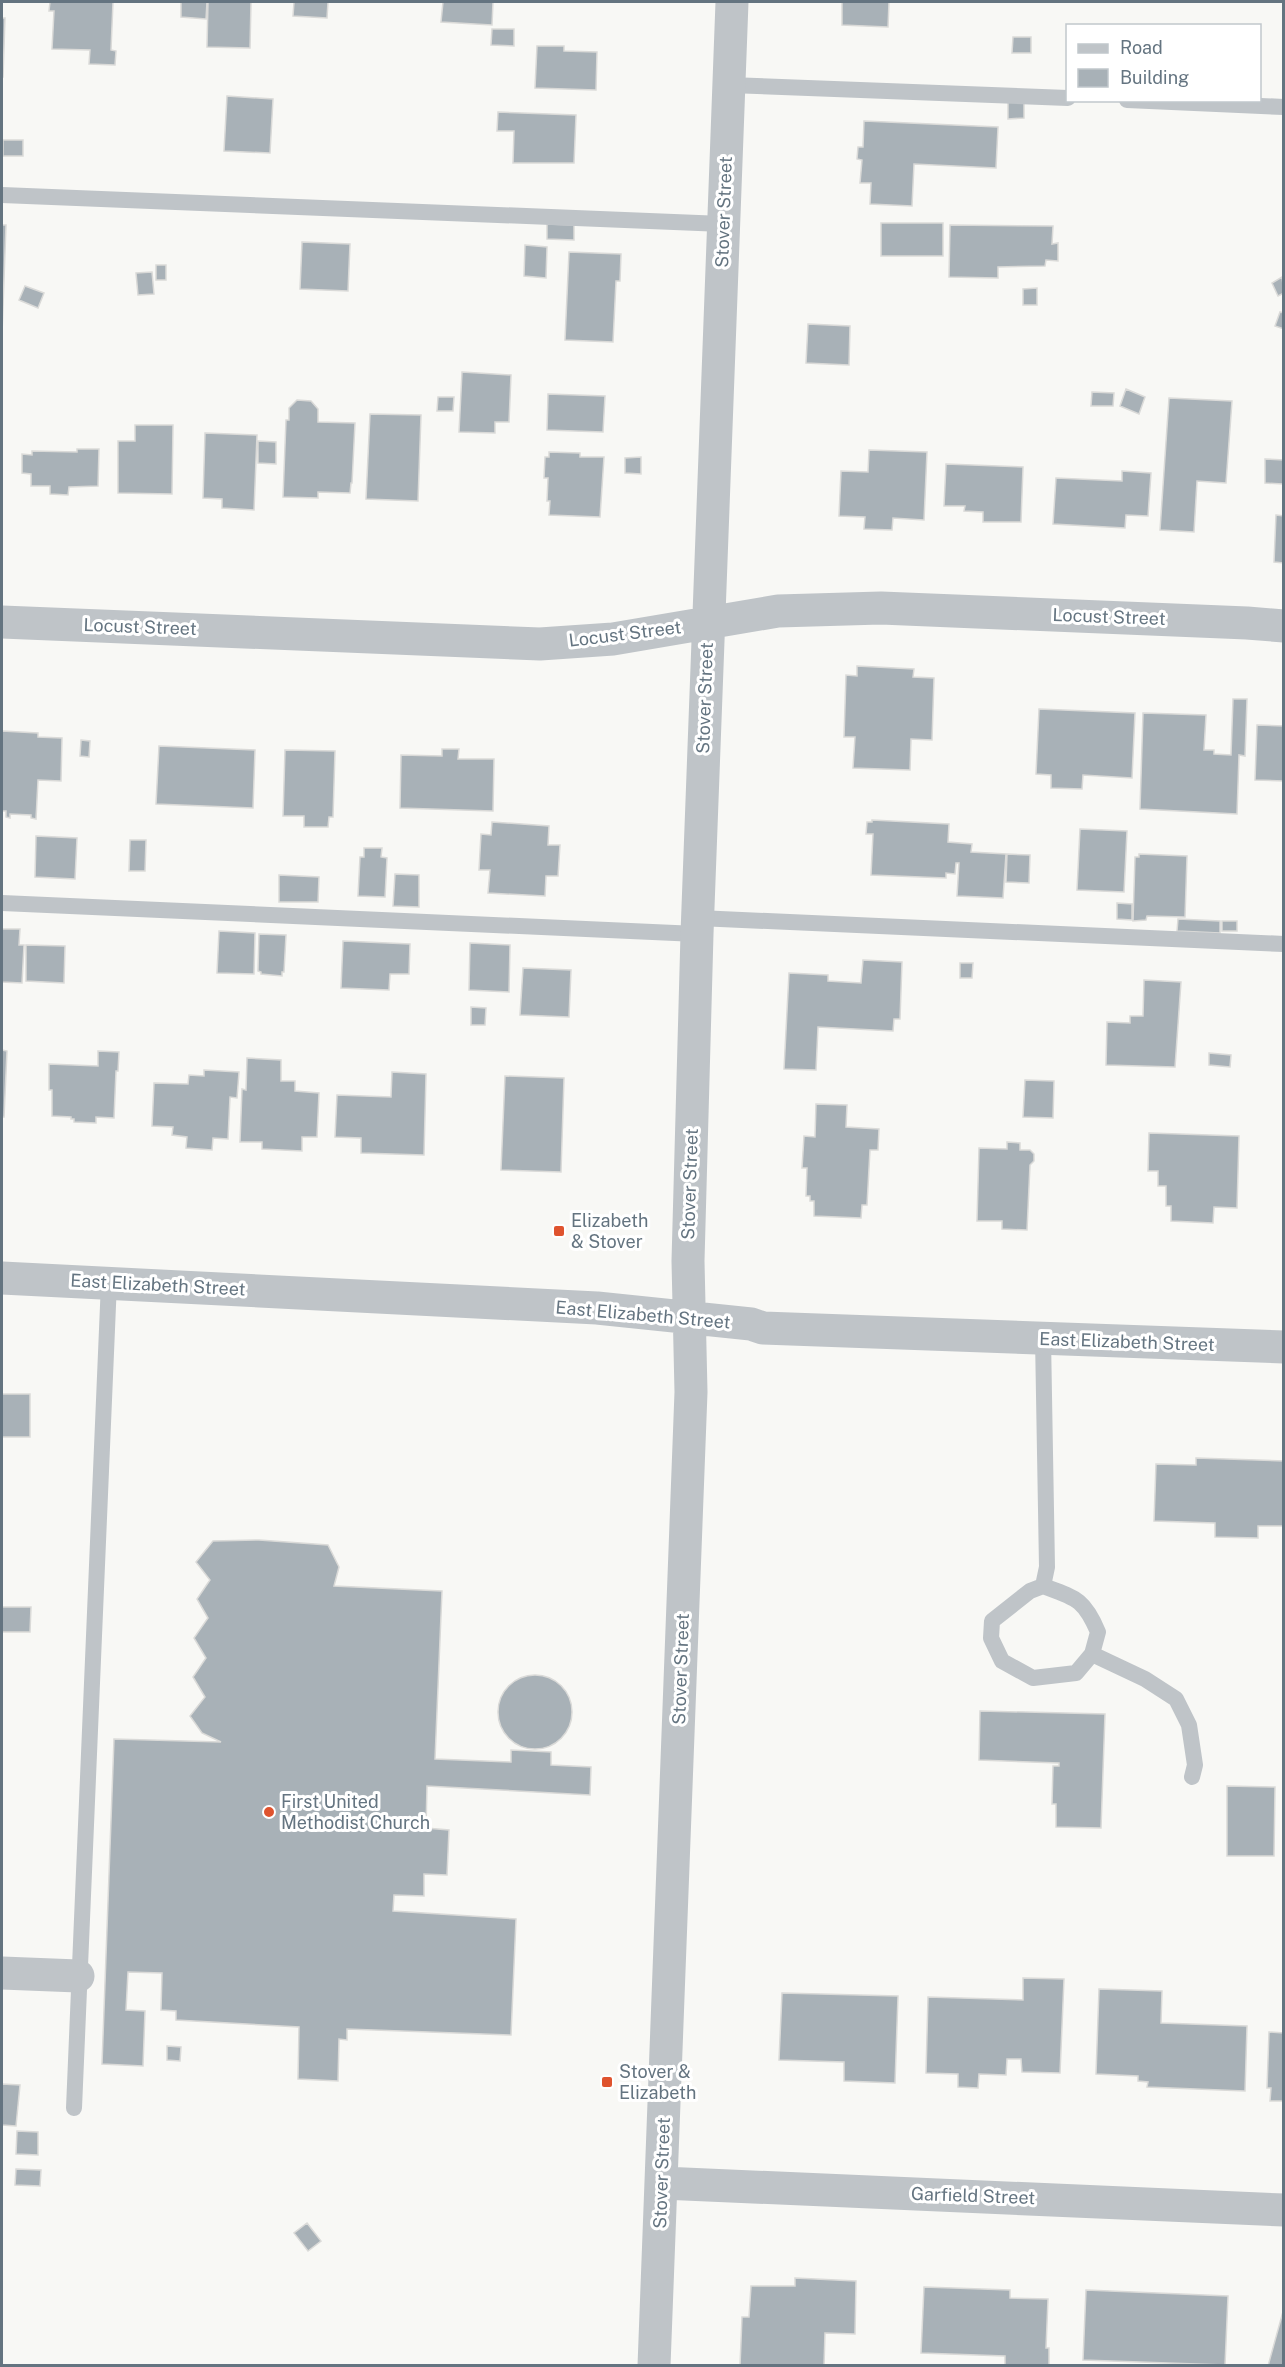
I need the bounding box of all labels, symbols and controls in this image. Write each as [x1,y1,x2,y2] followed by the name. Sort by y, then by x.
[1066,24,1261,102] legend
[1120,37,1163,58] text: Road
[1120,67,1189,88] text: Building
[711,156,736,268] street label: Stover Street
[1052,604,1166,629] street label: Locust Street
[83,614,197,639] street label: Locust Street
[567,616,682,651] street label: Locust Street
[692,642,717,754] street label: Stover Street
[677,1128,702,1240] street label: Stover Street
[571,1210,648,1252] place label: Elizabeth & Stover
[552,1224,566,1238] marker: Elizabeth & Stover
[70,1269,246,1300] street label: East Elizabeth Street
[555,1296,731,1333] street label: East Elizabeth Street
[1039,1328,1215,1355] street label: East Elizabeth Street
[668,1613,693,1725] street label: Stover Street
[281,1791,430,1833] place label: First United Methodist Church
[262,1805,276,1819] marker: First United Methodist Church
[619,2061,696,2103] place label: Stover & Elizabeth
[600,2075,614,2089] marker: Stover & Elizabeth
[649,2117,674,2229] street label: Stover Street
[910,2183,1036,2208] street label: Garfield Street

